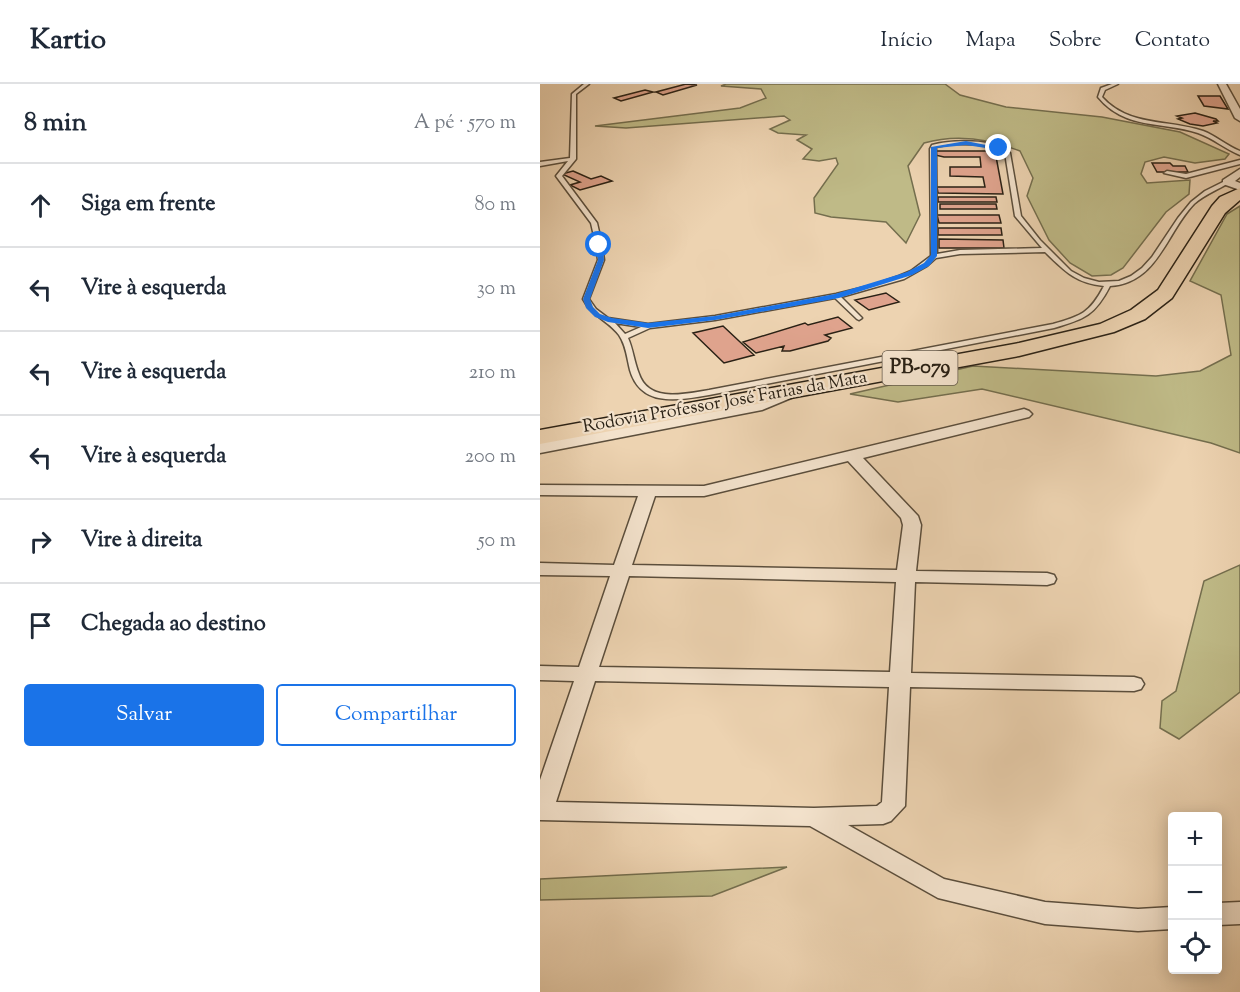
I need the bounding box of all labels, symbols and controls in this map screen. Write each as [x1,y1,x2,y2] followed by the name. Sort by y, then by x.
[30,21,106,61] text: Kartio
[881,26,933,56] text: Início
[966,26,1016,56] text: Mapa
[1049,26,1102,56] text: Sobre
[1135,26,1210,56] text: Contato
[24,105,87,142] text: 8 min
[414,109,516,138] text: A pé · 570 m
[985,134,1011,160] route end
[24,189,57,222] icon: ahead
[81,189,216,221] text: Siga em frente
[475,191,516,220] text: 80 m
[585,231,611,257] route start
[24,273,57,306] icon: left
[81,273,226,305] text: Vire à esquerda
[477,275,516,304] text: 30 m
[882,351,958,385] road number: PB-079
[24,357,57,390] icon: left
[81,357,226,389] text: Vire à esquerda
[469,359,516,388] text: 210 m
[581,365,869,441] street label: Rodovia Professor José Farias da Mata
[24,441,57,474] icon: left
[81,441,226,473] text: Vire à esquerda
[465,443,516,472] text: 200 m
[24,525,57,558] icon: right
[81,525,203,557] text: Vire à direita
[478,527,516,556] text: 50 m
[24,609,57,642] icon: arrive
[81,609,266,641] text: Chegada ao destino
[24,684,264,746] button: Salvar
[276,684,516,746] button: Compartilhar
[1168,812,1222,974] map controls
[1168,812,1222,866] button: +
[1168,866,1222,920] button: −
[1168,920,1222,974] button: locate

